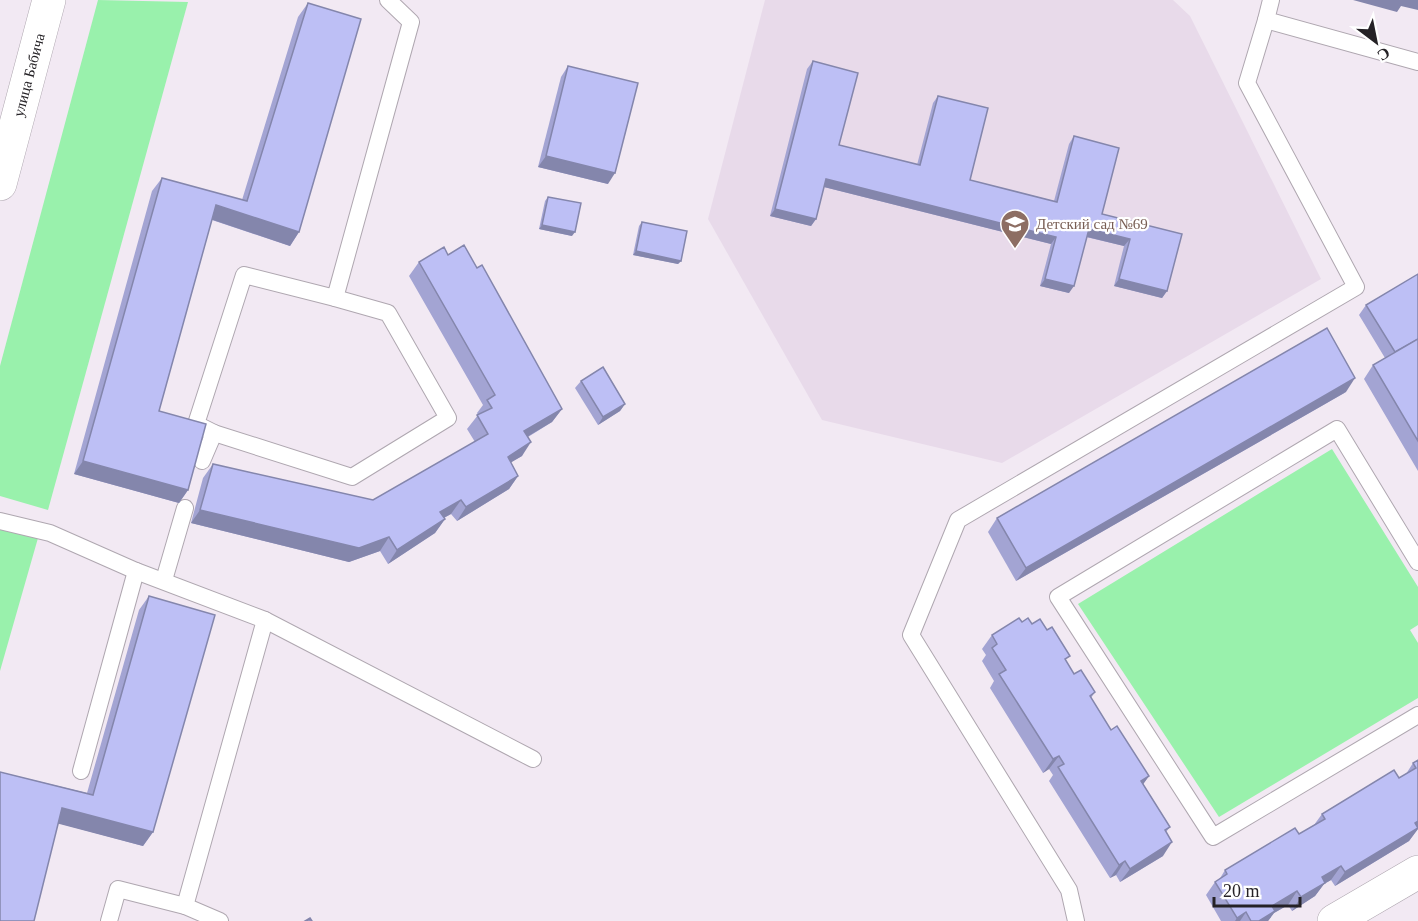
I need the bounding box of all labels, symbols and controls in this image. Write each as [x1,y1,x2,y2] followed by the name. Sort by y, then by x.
[1346,12,1406,72] north arrow
[10,31,48,119] street label: улица Бабича
[1374,44,1393,65] text: С
[999,208,1031,250] school or university icon: Детский сад №69
[1036,216,1148,232] place label: Детский сад №69
[1214,870,1300,908] scale bar
[1223,881,1260,901] text: 20 m

